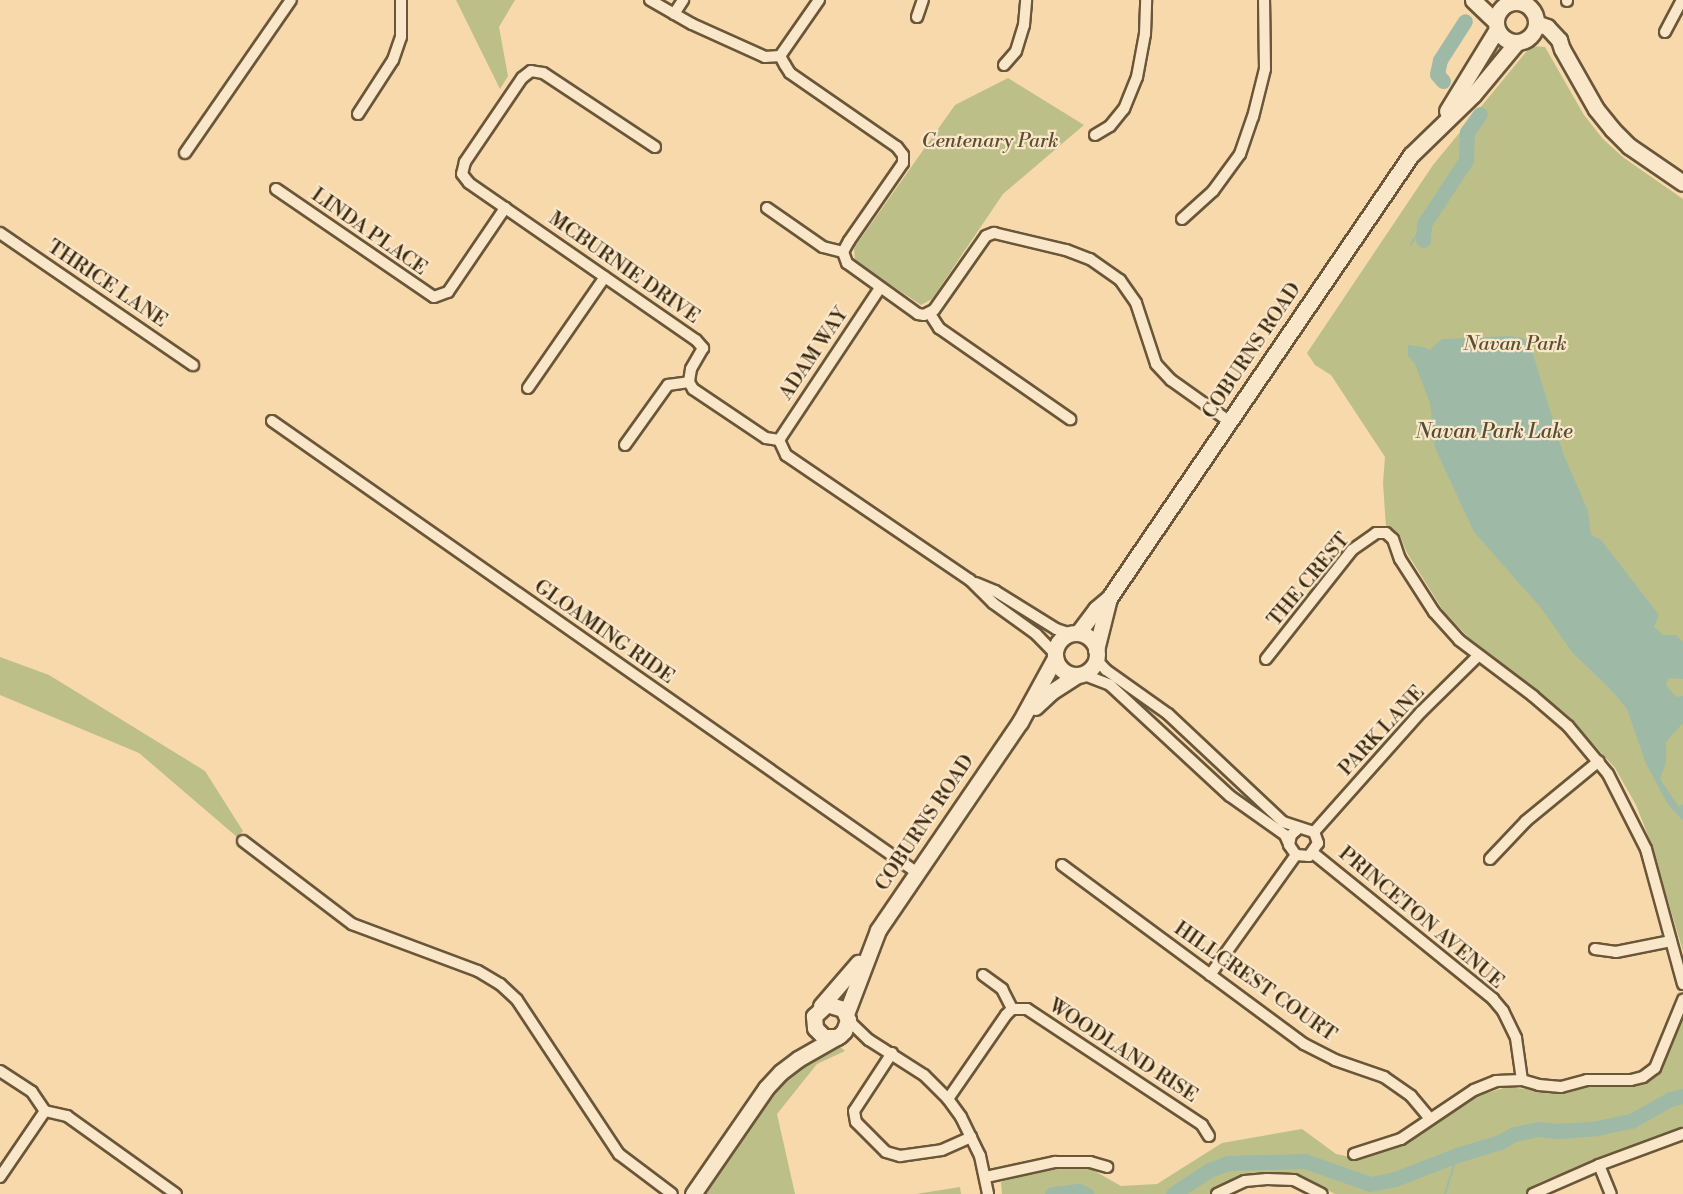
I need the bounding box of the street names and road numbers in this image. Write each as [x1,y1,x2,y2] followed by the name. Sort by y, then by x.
[306,183,432,281] street label: LINDA PLACE
[544,207,704,329] street label: MCBURNIE DRIVE
[42,235,172,333] street label: THRICE LANE
[1198,278,1306,424] street label: COBURNS ROAD
[774,303,854,405] street label: ADAM WAY
[1263,528,1355,632] street label: THE CREST
[529,575,679,689] street label: GLOAMING RIDE
[1334,681,1430,781] street label: PARK LANE
[871,750,979,896] street label: COBURNS ROAD
[1333,842,1509,994] street label: PRINCETON AVENUE
[1169,917,1341,1047] street label: HILLCREST COURT
[1044,994,1202,1108] street label: WOODLAND RISE

